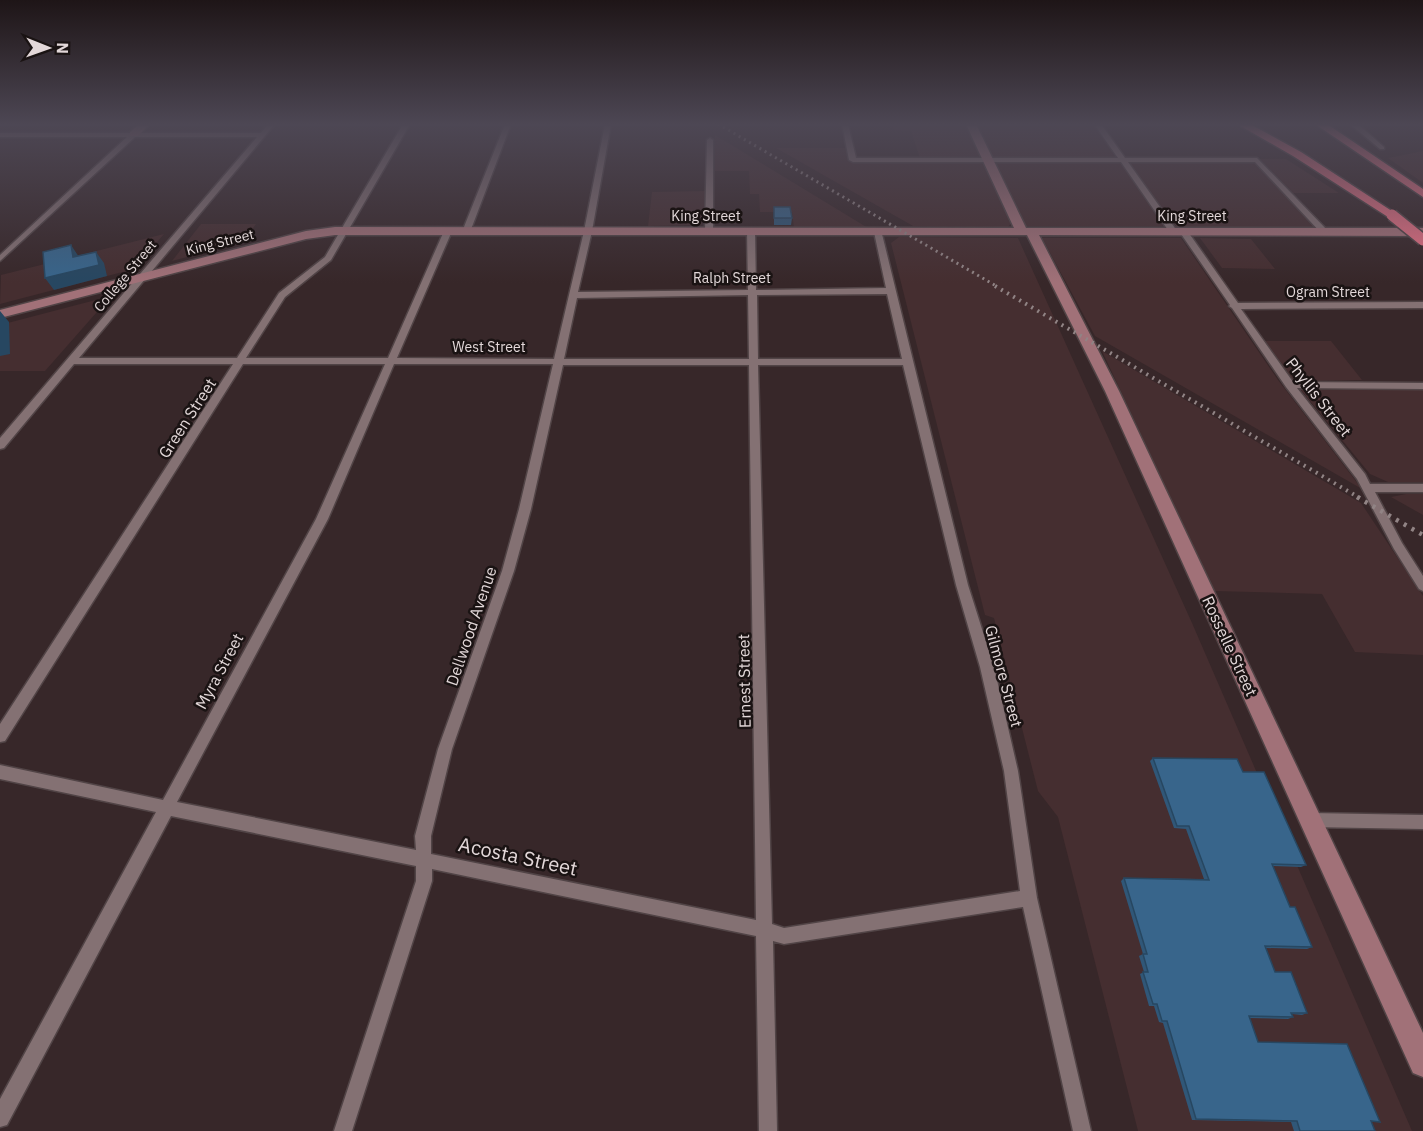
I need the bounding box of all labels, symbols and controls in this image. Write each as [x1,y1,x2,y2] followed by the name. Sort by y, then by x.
[18,18,78,78] north arrow
[53,42,73,54] text: N
[671,207,741,225] street label: King Street
[1157,207,1227,225] street label: King Street
[184,225,256,259] street label: King Street
[90,236,160,316] street label: College Street
[693,269,771,287] street label: Ralph Street
[1286,283,1370,301] street label: Ogram Street
[452,338,526,356] street label: West Street
[1282,354,1356,440] street label: Phyllis Street
[154,374,220,462] street label: Green Street
[441,564,501,688] street label: Dellwood Avenue
[1198,593,1262,699] street label: Rosselle Street
[981,623,1027,729] street label: Gilmore Street
[191,630,247,712] street label: Myra Street
[733,634,755,728] street label: Ernest Street
[456,830,580,882] street label: Acosta Street

